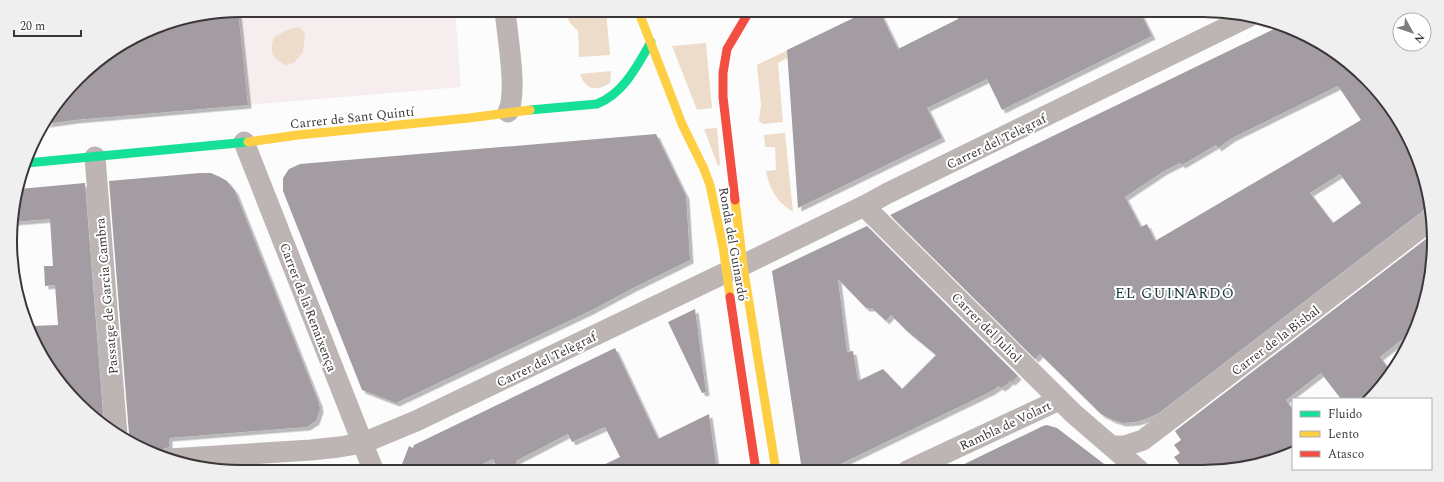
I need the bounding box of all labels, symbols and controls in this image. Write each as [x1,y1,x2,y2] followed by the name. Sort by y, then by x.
[14,12,81,38] scale bar
[1392,12,1432,52] north arrow
[20,17,45,36] text: 20 m
[1410,29,1429,47] text: N
[289,101,416,134] street label: Carrer de Sant Quintí
[943,108,1051,175] street label: Carrer del Telègraf
[713,186,753,303] street label: Ronda del Guinardó
[90,216,124,375] street label: Passatge de Garcia Cambra
[274,240,342,375] street label: Carrer de la Renaixença
[1115,282,1235,305] district label: EL GUINARDÓ
[947,288,1026,368] street label: Carrer del Juliol
[1227,301,1324,381] street label: Carrer de la Bisbal
[493,326,601,393] street label: Carrer del Telègraf
[956,396,1055,456] street label: Rambla de Volart
[1292,398,1432,470] legend
[1328,405,1362,424] text: Fluido
[1328,425,1359,444] text: Lento
[1328,445,1364,464] text: Atasco

